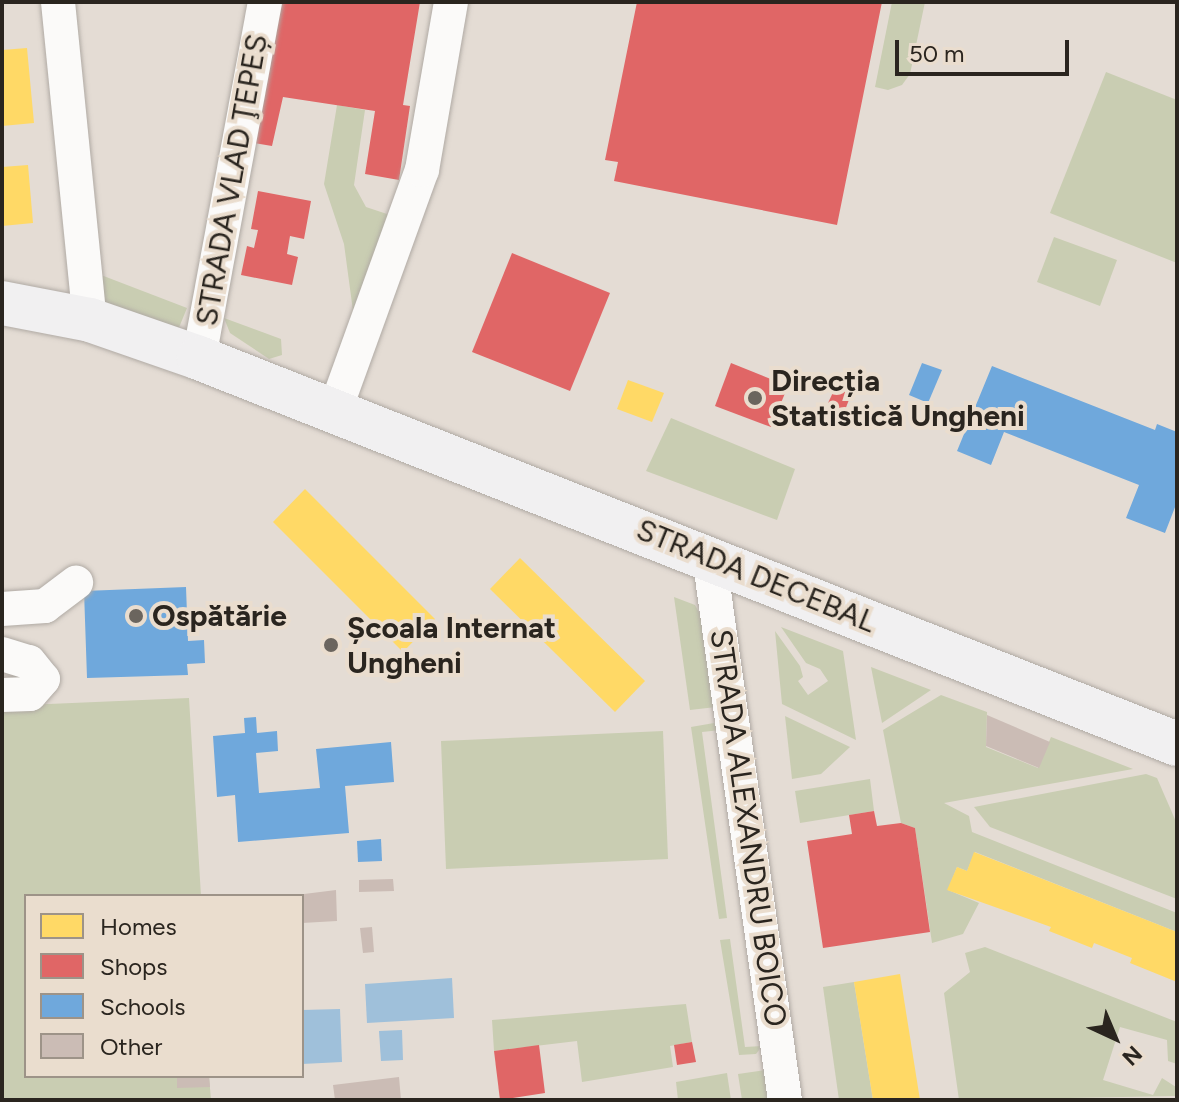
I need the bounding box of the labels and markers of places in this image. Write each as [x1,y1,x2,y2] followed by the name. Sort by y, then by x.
[771,363,1025,434] place label: Direcția Statistică Ungheni
[746,389,764,407] marker: Direcția Statistică Ungheni
[152,598,287,634] place label: Ospătărie
[127,607,145,625] marker: Ospătărie
[347,610,556,680] place label: Școala Internat Ungheni
[322,636,340,654] marker: Școala Internat Ungheni

